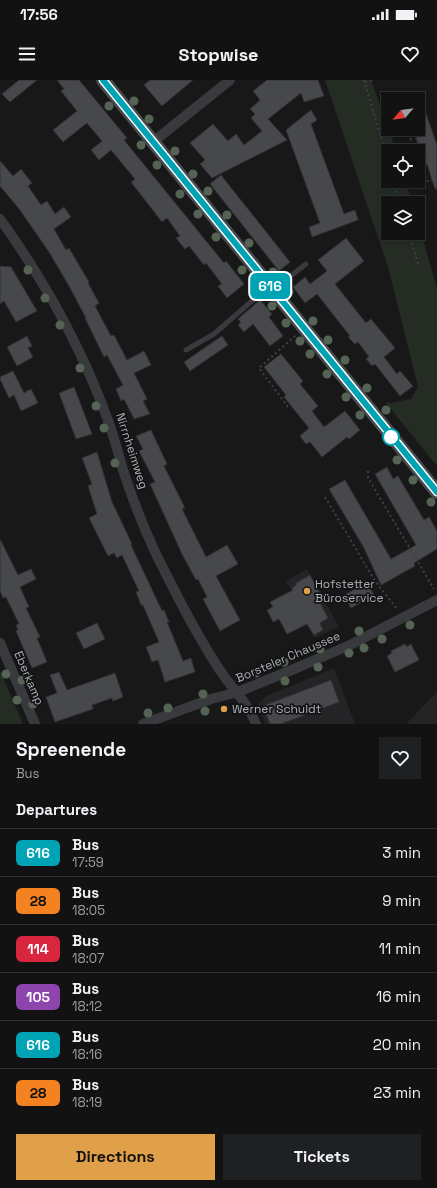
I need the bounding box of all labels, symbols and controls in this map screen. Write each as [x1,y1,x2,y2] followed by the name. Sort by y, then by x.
[20,5,58,24] text: 17:56
[16,43,38,65] icon: menu
[179,43,258,66] text: Stopwise
[399,43,421,65] icon: heart
[381,92,425,136] north arrow
[381,92,425,240] map controls
[381,144,425,188] button: locate
[381,196,425,240] button: layers
[247,273,293,299] line badge: 616
[258,277,282,295] text: 616
[112,411,152,491] street label: Nirrnheimweg
[382,428,400,446] unlabelled marker
[315,576,384,606] place label: Hofstetter Büroservice
[302,586,312,596] marker: Hofstetter Büroservice
[233,628,343,686] street label: Borsteler Chaussee
[10,648,48,708] street label: Eberkamp
[232,701,321,717] place label: Werner Schuldt
[219,704,229,714] marker: Werner Schuldt
[16,737,126,762] text: Spreenende
[379,737,421,779] button: heart
[16,765,39,782] text: Bus
[16,800,97,819] text: Departures
[72,835,99,854] text: Bus
[382,843,421,862] text: 3 min
[26,844,50,862] text: 616
[72,854,104,871] text: 17:59
[72,883,99,902] text: Bus
[382,891,421,910] text: 9 min
[30,892,46,910] text: 28
[72,902,105,919] text: 18:05
[72,931,99,950] text: Bus
[379,939,421,958] text: 11 min
[27,940,49,958] text: 114
[72,950,104,967] text: 18:07
[72,979,99,998] text: Bus
[376,987,421,1006] text: 16 min
[26,988,50,1006] text: 105
[72,998,102,1015] text: 18:12
[72,1027,99,1046] text: Bus
[373,1035,421,1054] text: 20 min
[26,1036,50,1054] text: 616
[72,1046,102,1063] text: 18:16
[72,1075,99,1094] text: Bus
[373,1083,421,1102] text: 23 min
[30,1084,46,1102] text: 28
[72,1094,102,1111] text: 18:19
[16,1134,215,1180] button: Directions
[223,1134,421,1180] button: Tickets

